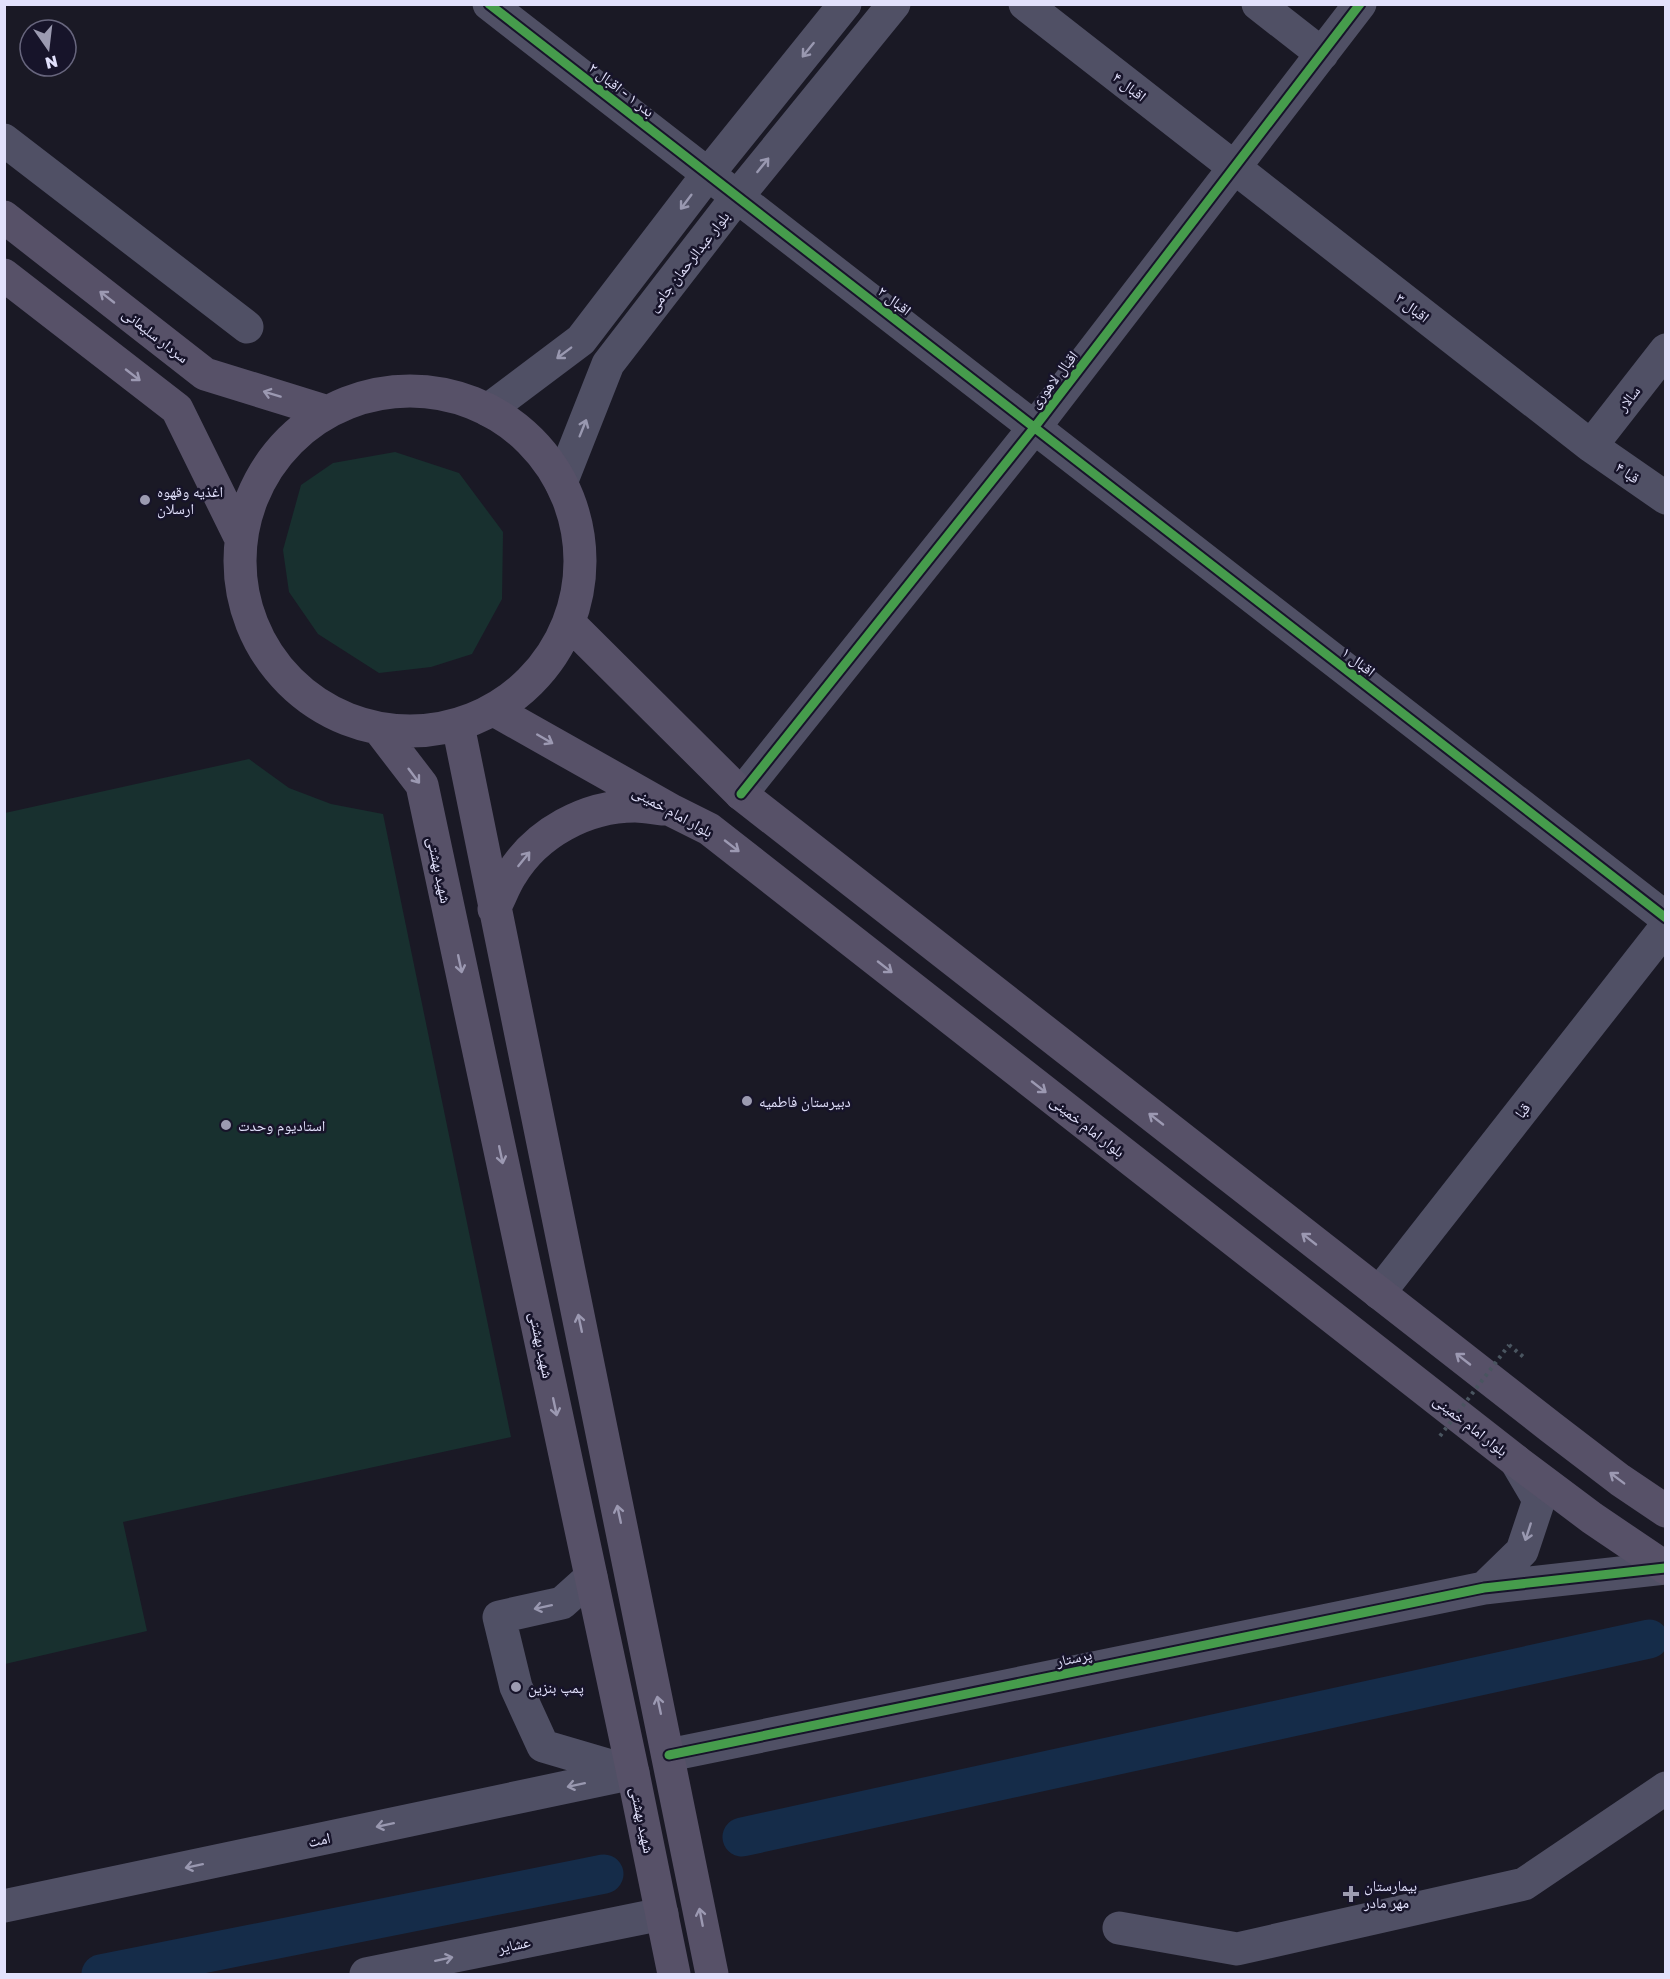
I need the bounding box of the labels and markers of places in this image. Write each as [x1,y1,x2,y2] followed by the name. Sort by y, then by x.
[157,482,223,519] place label: اغذیه وقهوه ارسلان
[138,493,152,507] marker: اغذیه وقهوه ارسلان
[759,1092,851,1112] place label: دبیرستان فاطمیه
[740,1094,754,1108] marker: دبیرستان فاطمیه
[238,1116,325,1136] place label: استادیوم وحدت
[219,1118,233,1132] marker: استادیوم وحدت
[528,1678,584,1698] place label: پمپ بنزین
[509,1680,523,1694] marker: پمپ بنزین
[1363,1876,1417,1912] place label: بیمارستان مهر مادر
[1342,1885,1360,1903] marker: بیمارستان مهر مادر

